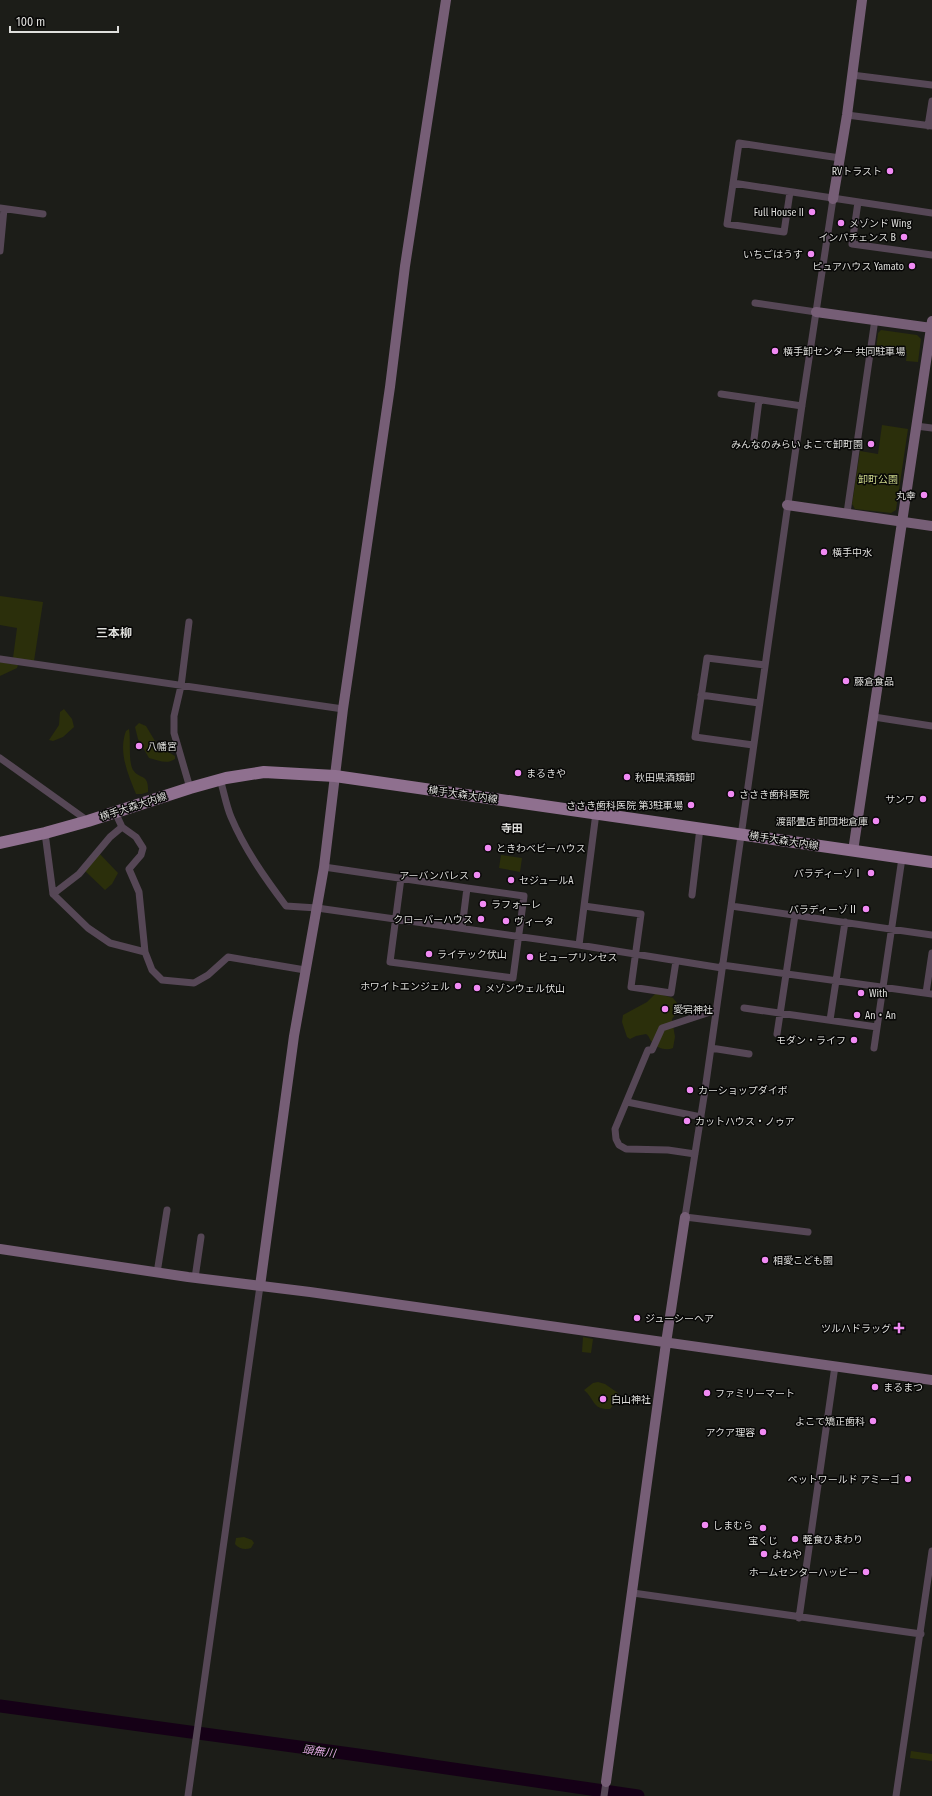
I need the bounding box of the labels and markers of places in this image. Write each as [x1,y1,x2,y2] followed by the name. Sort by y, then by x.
[832,166,882,178] place label: RVトラスト
[885,166,895,176] marker: RVトラスト
[754,207,804,219] place label: Full House II
[807,207,817,217] marker: Full House II
[836,218,846,228] marker: メゾンド Wing
[849,218,912,230] place label: メゾンド Wing
[818,232,897,244] place label: インパチェンス B
[899,232,909,242] marker: インパチェンス B
[743,249,803,261] place label: いちごはうす
[806,249,816,259] marker: いちごはうす
[812,261,904,273] place label: ピュアハウス Yamato
[907,261,917,271] marker: ピュアハウス Yamato
[770,346,780,356] marker: 横手卸センター 共同駐車場
[783,346,905,358] place label: 横手卸センター 共同駐車場
[731,439,863,451] place label: みんなのみらい よこて卸町園
[866,439,876,449] marker: みんなのみらい よこて卸町園
[896,490,916,502] place label: 丸幸
[919,490,929,500] marker: 丸幸
[819,547,829,557] marker: 横手中水
[832,547,872,559] place label: 横手中水
[841,676,851,686] marker: 藤倉食品
[854,676,894,688] place label: 藤倉食品
[134,741,144,751] marker: 八幡宮
[147,741,177,753] place label: 八幡宮
[513,768,523,778] marker: まるきや
[526,768,566,780] place label: まるきや
[622,772,632,782] marker: 秋田県酒類卸
[635,772,695,784] place label: 秋田県酒類卸
[726,789,736,799] marker: ささき歯科医院
[739,789,809,801] place label: ささき歯科医院
[885,794,915,806] place label: サンワ
[918,794,928,804] marker: サンワ
[566,800,683,812] place label: ささき歯科医院 第3駐車場
[686,800,696,810] marker: ささき歯科医院 第3駐車場
[776,816,868,828] place label: 渡部畳店 卸団地倉庫
[871,816,881,826] marker: 渡部畳店 卸団地倉庫
[483,843,493,853] marker: ときわベビーハウス
[496,843,586,855] place label: ときわベビーハウス
[794,868,863,880] place label: パラディーゾⅠ
[866,868,876,878] marker: パラディーゾⅠ
[399,870,469,882] place label: アーバンパレス
[472,870,482,880] marker: アーバンパレス
[506,875,516,885] marker: セジュールA
[519,875,574,887] place label: セジュールA
[478,899,488,909] marker: ラフォーレ
[491,899,541,911] place label: ラフォーレ
[789,904,858,916] place label: パラディーゾⅡ
[861,904,871,914] marker: パラディーゾⅡ
[393,914,473,926] place label: クローバーハウス
[476,914,486,924] marker: クローバーハウス
[501,916,511,926] marker: ヴィータ
[514,916,554,928] place label: ヴィータ
[424,949,434,959] marker: ライテック伏山
[437,949,507,961] place label: ライテック伏山
[525,952,535,962] marker: ビュープリンセス
[538,952,617,964] place label: ビュープリンセス
[360,981,450,993] place label: ホワイトエンジェル
[453,981,463,991] marker: ホワイトエンジェル
[472,983,482,993] marker: メゾンウェル伏山
[485,983,565,995] place label: メゾンウェル伏山
[856,988,866,998] marker: With
[869,988,888,1000] place label: With
[660,1004,670,1014] marker: 愛宕神社
[673,1004,713,1016] place label: 愛宕神社
[852,1010,862,1020] marker: An・An
[865,1010,896,1022] place label: An・An
[776,1035,846,1047] place label: モダン・ライフ
[849,1035,859,1045] marker: モダン・ライフ
[685,1085,695,1095] marker: カーショップダイボ
[698,1085,788,1097] place label: カーショップダイボ
[682,1116,692,1126] marker: カットハウス・ノゥア
[695,1116,795,1128] place label: カットハウス・ノゥア
[760,1255,770,1265] marker: 相愛こども園
[773,1255,833,1267] place label: 相愛こども園
[632,1313,642,1323] marker: ジューシーヘア
[645,1313,714,1325] place label: ジューシーヘア
[821,1323,891,1335] place label: ツルハドラッグ
[894,1323,904,1333] marker: ツルハドラッグ
[870,1382,880,1392] marker: まるまつ
[883,1382,923,1394] place label: まるまつ
[702,1388,712,1398] marker: ファミリーマート
[715,1388,795,1400] place label: ファミリーマート
[598,1394,608,1404] marker: 白山神社
[611,1394,651,1406] place label: 白山神社
[795,1416,865,1428] place label: よこて矯正歯科
[868,1416,878,1426] marker: よこて矯正歯科
[706,1427,755,1439] place label: アクア理容
[758,1427,768,1437] marker: アクア理容
[788,1474,900,1486] place label: ペットワールド アミーゴ
[903,1474,913,1484] marker: ペットワールド アミーゴ
[700,1520,710,1530] marker: しまむら
[713,1520,753,1532] place label: しまむら
[758,1523,768,1533] marker: 宝くじ
[790,1534,800,1544] marker: 軽食ひまわり
[803,1534,863,1546] place label: 軽食ひまわり
[748,1535,778,1547] place label: 宝くじ
[759,1549,769,1559] marker: よねや
[772,1549,802,1561] place label: よねや
[749,1567,858,1579] place label: ホームセンターハッピー
[861,1567,871,1577] marker: ホームセンターハッピー

